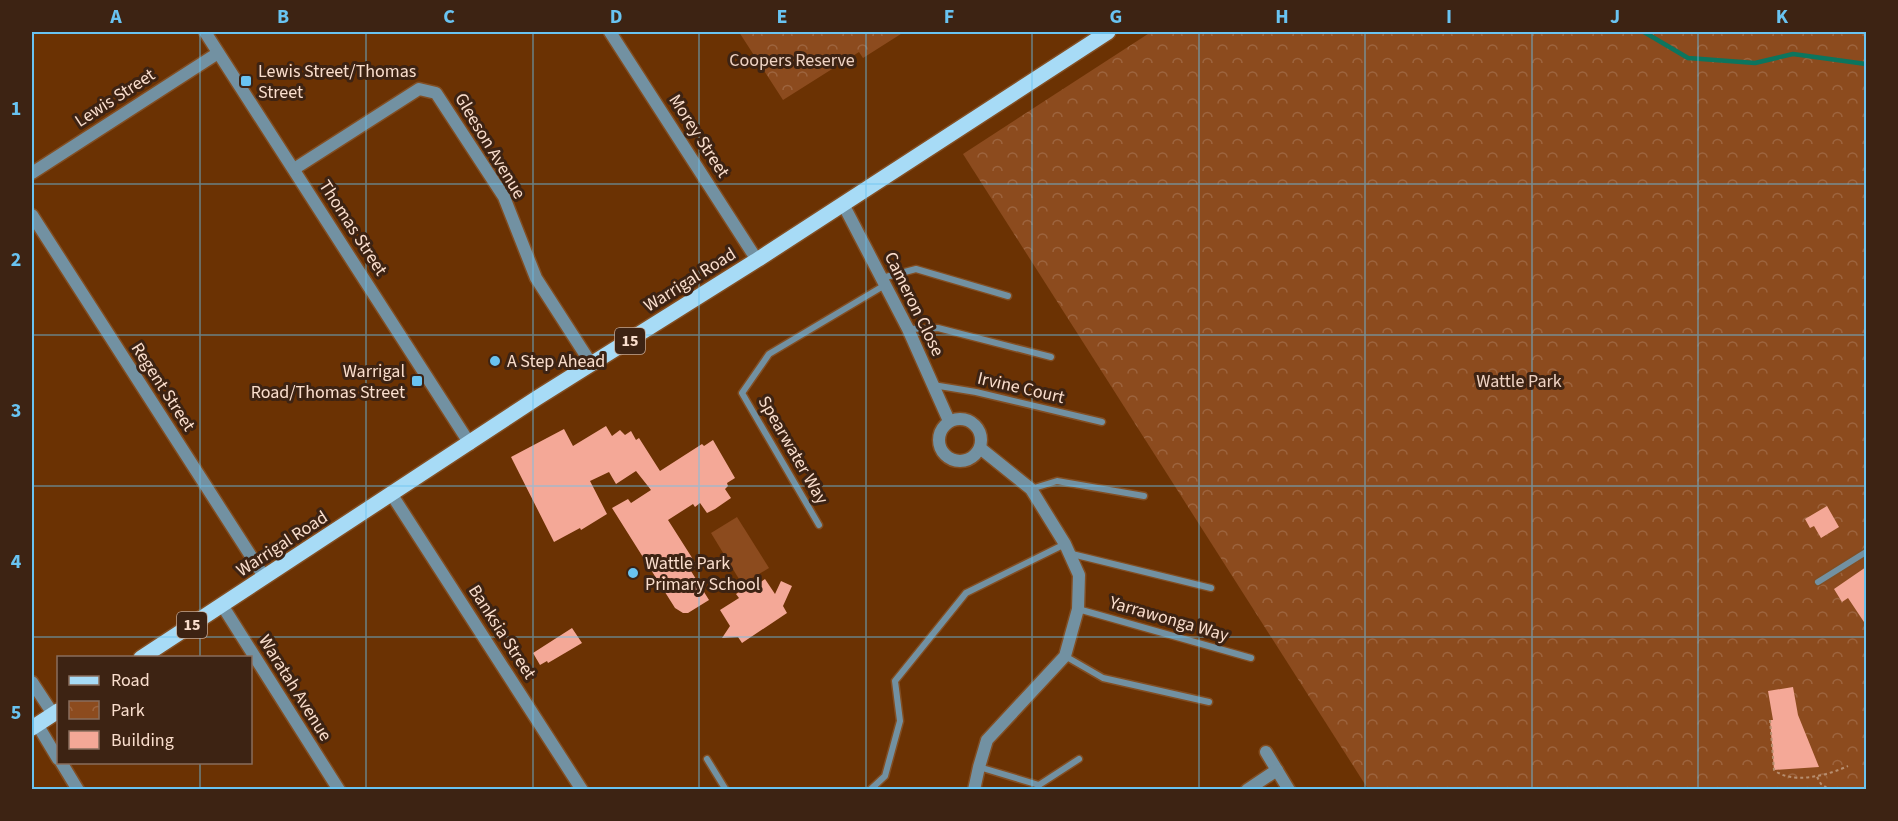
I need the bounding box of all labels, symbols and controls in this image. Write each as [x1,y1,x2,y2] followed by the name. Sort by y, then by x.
[109,3,122,31] text: A
[277,3,289,31] text: B
[443,3,455,31] text: C
[610,3,622,31] text: D
[777,3,787,31] text: E
[944,3,954,31] text: F
[1110,3,1122,31] text: G
[1275,3,1289,31] text: H
[1446,3,1452,31] text: I
[1610,3,1620,31] text: J
[1776,3,1789,31] text: K
[729,48,855,73] park label: Coopers Reserve
[258,59,416,105] place label: Lewis Street/Thomas Street
[70,63,160,133] street label: Lewis Street
[239,74,253,88] marker: Lewis Street/Thomas Street
[448,88,532,204] street label: Gleeson Avenue
[663,89,735,183] street label: Morey Street
[11,95,21,123] text: 1
[313,175,393,281] street label: Thomas Street
[639,242,741,318] street label: Warrigal Road
[11,246,21,274] text: 2
[878,247,950,361] street label: Cameron Close
[615,328,645,354] road number: 15
[125,338,201,436] street label: Regent Street
[507,349,605,374] place label: A Step Ahead
[488,354,502,368] marker: A Step Ahead
[251,359,405,405] place label: Warrigal Road/Thomas Street
[975,366,1067,410] street label: Irvine Court
[1476,369,1562,394] park label: Wattle Park
[410,374,424,388] marker: Warrigal Road/Thomas Street
[752,391,834,509] street label: Spearwater Way
[11,397,21,425] text: 3
[231,505,333,583] street label: Warrigal Road
[11,548,22,576] text: 4
[645,551,760,597] place label: Wattle Park Primary School
[626,566,640,580] marker: Wattle Park Primary School
[462,580,542,684] street label: Banksia Street
[1106,590,1232,648] street label: Yarrawonga Way
[177,612,207,638] road number: 15
[252,630,338,746] street label: Waratah Avenue
[57,656,252,764] legend
[111,668,150,693] text: Road
[111,698,145,723] text: Park
[11,699,21,727] text: 5
[111,728,174,753] text: Building

